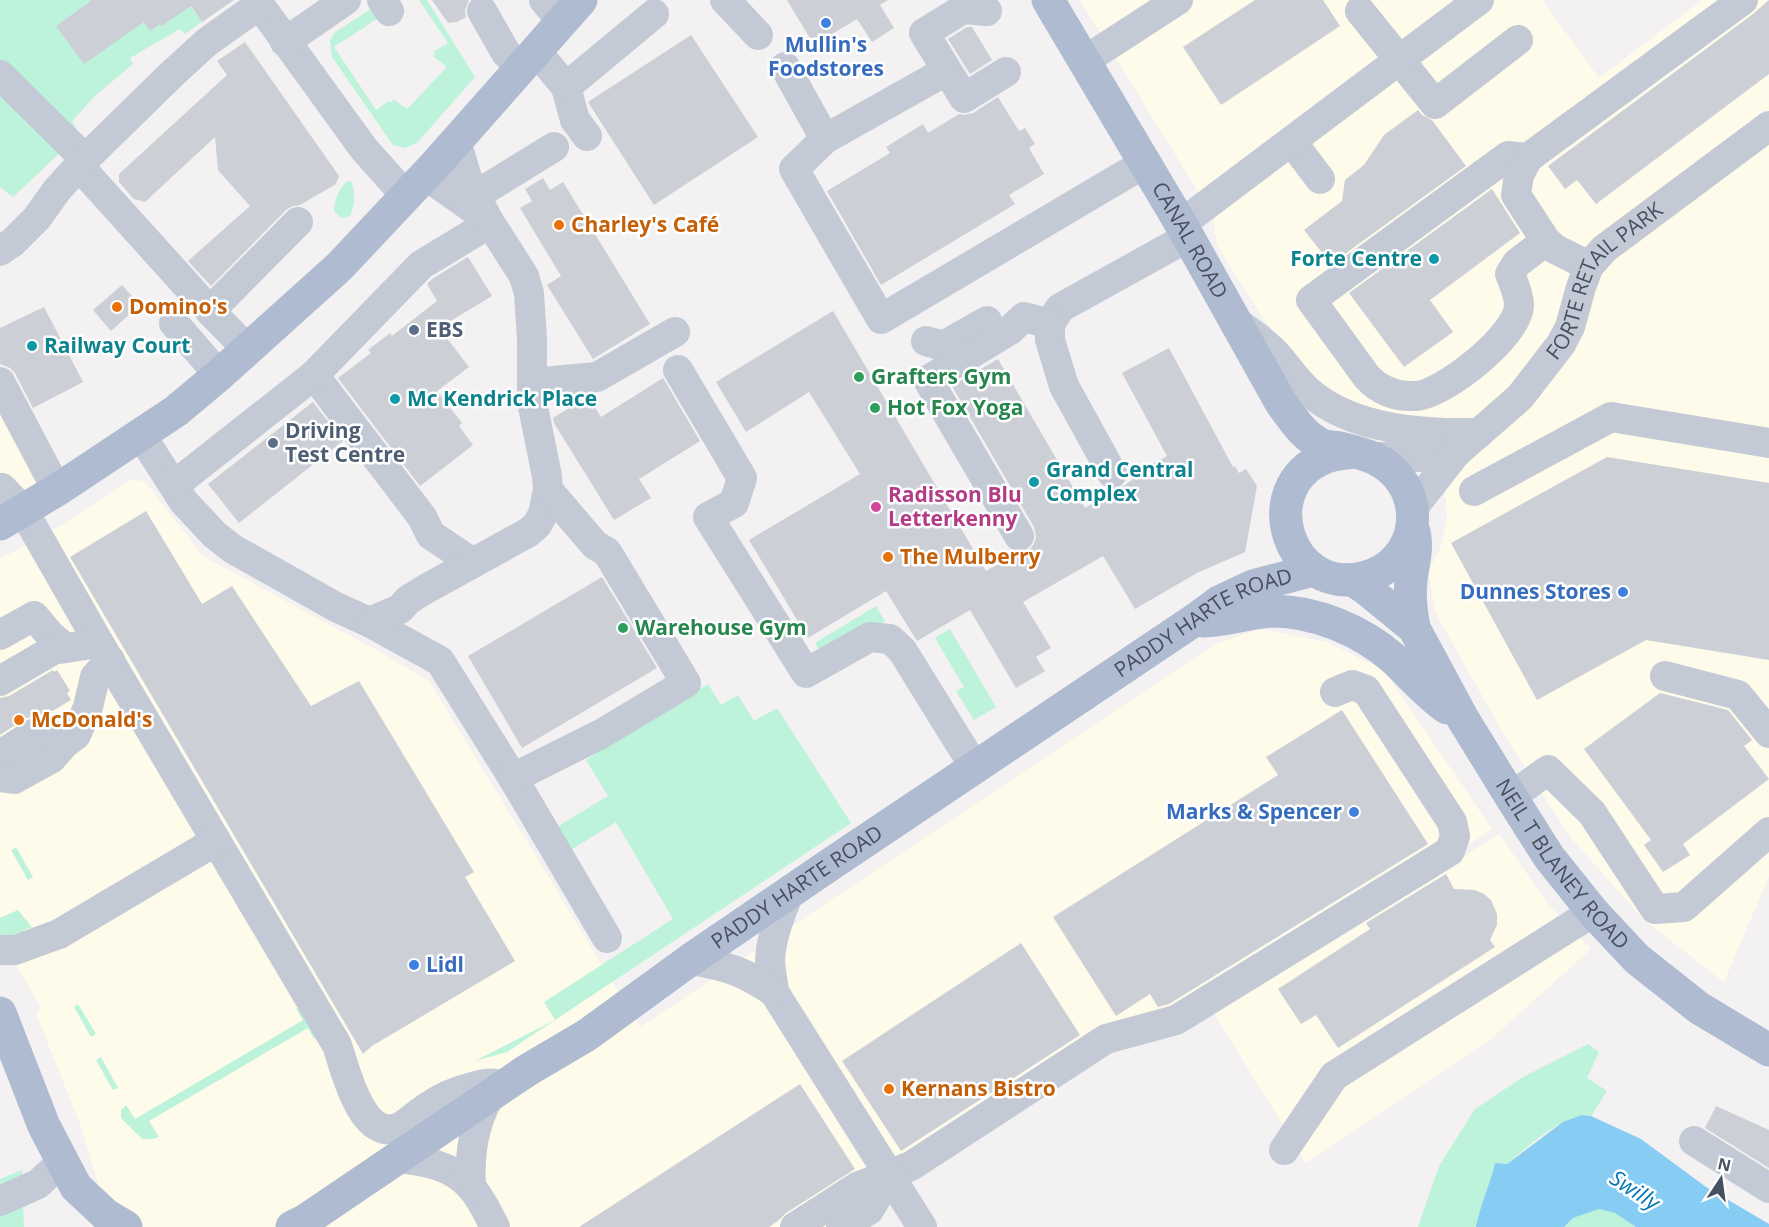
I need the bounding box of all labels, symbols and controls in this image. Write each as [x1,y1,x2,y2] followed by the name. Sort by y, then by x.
[819,16,833,30] marker: Mullin's Foodstores
[768,30,884,82] place label: Mullin's Foodstores
[1146,176,1235,303] street label: CANAL ROAD
[1539,195,1668,365] street label: FORTE RETAIL PARK
[571,210,719,238] place label: Charley's Café
[552,218,566,232] marker: Charley's Café
[1290,244,1422,272] place label: Forte Centre
[1427,252,1441,266] marker: Forte Centre
[129,292,227,320] place label: Domino's
[110,300,124,314] marker: Domino's
[426,315,463,343] place label: EBS
[407,323,421,337] marker: EBS
[44,331,190,359] place label: Railway Court
[25,339,39,353] marker: Railway Court
[871,362,1011,390] place label: Grafters Gym
[852,370,866,384] marker: Grafters Gym
[407,384,597,412] place label: Mc Kendrick Place
[388,392,402,406] marker: Mc Kendrick Place
[887,393,1023,421] place label: Hot Fox Yoga
[868,401,882,415] marker: Hot Fox Yoga
[285,416,405,468] place label: Driving Test Centre
[266,436,280,450] marker: Driving Test Centre
[1046,455,1193,507] place label: Grand Central Complex
[1027,475,1041,489] marker: Grand Central Complex
[888,480,1022,532] place label: Radisson Blu Letterkenny
[869,500,883,514] marker: Radisson Blu Letterkenny
[900,542,1041,570] place label: The Mulberry
[881,550,895,564] marker: The Mulberry
[1108,561,1295,683] street label: PADDY HARTE ROAD
[1460,577,1611,605] place label: Dunnes Stores
[1616,585,1630,599] marker: Dunnes Stores
[635,613,807,641] place label: Warehouse Gym
[616,621,630,635] marker: Warehouse Gym
[31,705,152,733] place label: McDonald's
[12,713,26,727] marker: McDonald's
[1490,773,1636,955] street label: NEIL T BLANEY ROAD
[1166,797,1342,825] place label: Marks & Spencer
[1347,805,1361,819] marker: Marks & Spencer
[705,818,888,955] street label: PADDY HARTE ROAD
[426,950,464,978] place label: Lidl
[407,958,421,972] marker: Lidl
[901,1074,1056,1102] place label: Kernans Bistro
[882,1082,896,1096] marker: Kernans Bistro
[1691,1149,1751,1209] north arrow
[1716,1152,1733,1177] text: N
[1605,1162,1668,1217] water label: Swilly

